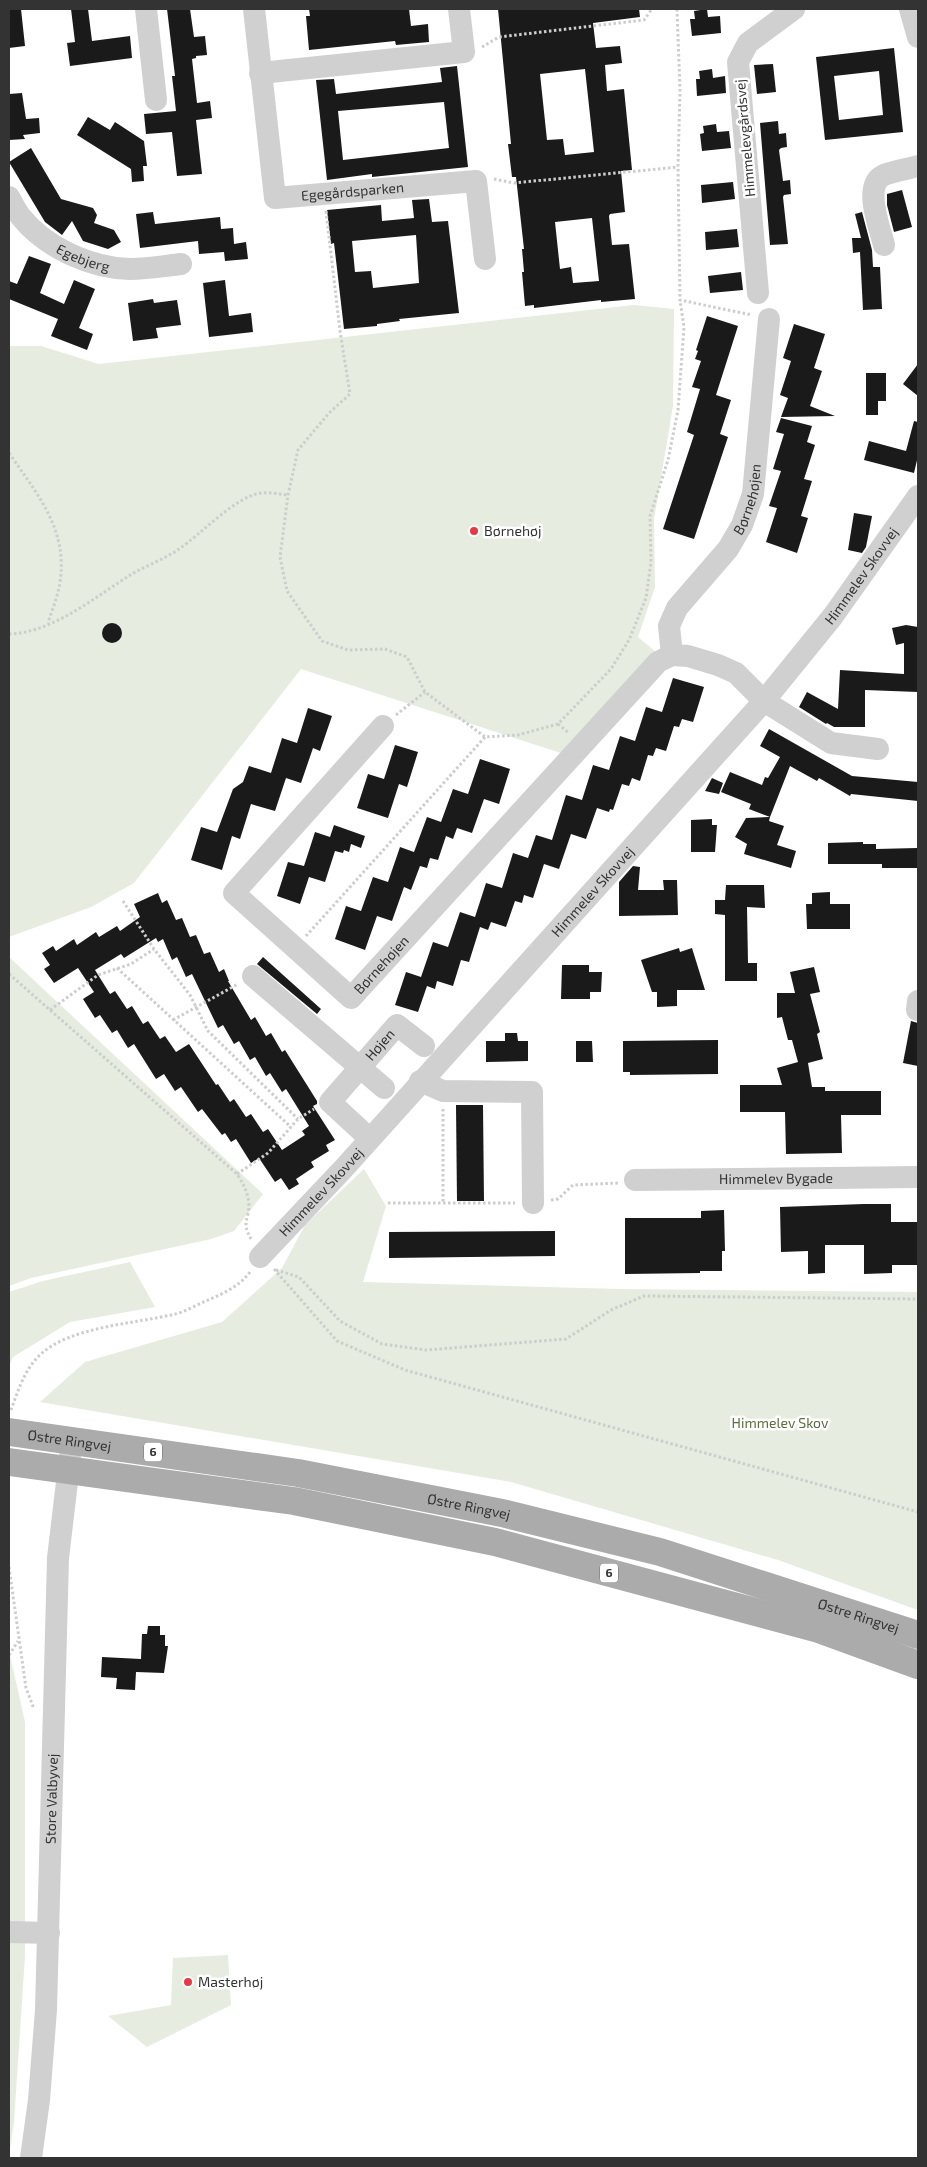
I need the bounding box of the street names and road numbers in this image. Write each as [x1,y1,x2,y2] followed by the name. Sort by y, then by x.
[731,78,758,198] street label: Himmelevgårdsvej
[300,178,405,204] street label: Egegårdsparken
[54,240,111,275] street label: Egebjerg
[729,463,764,538] street label: Børnehøjen
[821,524,901,628] street label: Himmelev Skovvej
[547,843,637,940] street label: Himmelev Skovvej
[350,932,412,997] street label: Børnehøjen
[361,1025,398,1064] street label: Højen
[275,1144,366,1240] street label: Himmelev Skovvej
[719,1169,833,1187] street label: Himmelev Bygade
[27,1426,112,1454] street label: Østre Ringvej
[144,1442,162,1461] road number: 6
[426,1490,512,1523] street label: Østre Ringvej
[600,1564,618,1582] road number: 6
[816,1594,901,1636] street label: Østre Ringvej
[41,1753,61,1844] street label: Store Valbyvej

